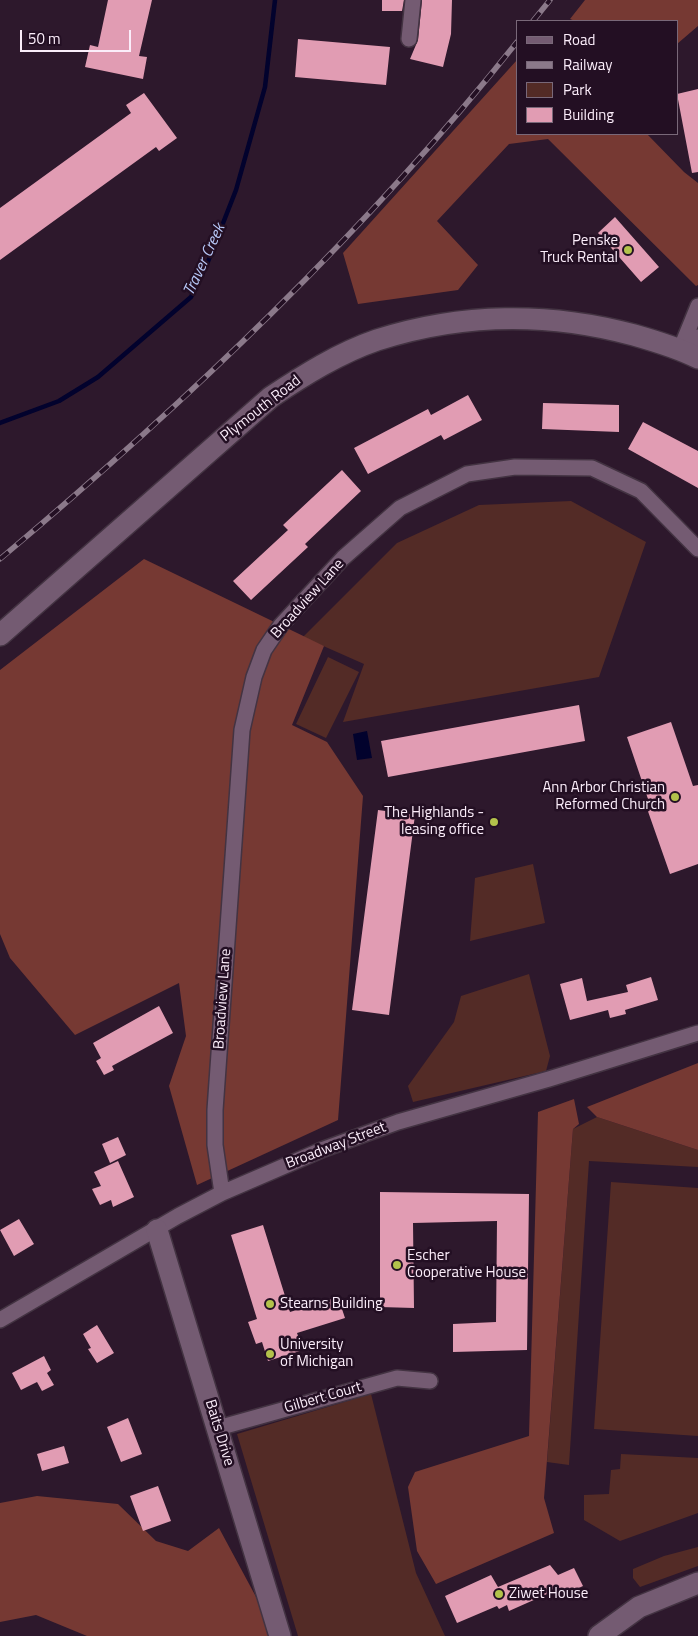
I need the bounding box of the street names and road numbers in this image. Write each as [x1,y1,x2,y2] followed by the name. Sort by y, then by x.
[217,372,305,446] street label: Plymouth Road
[268,556,348,642] street label: Broadview Lane
[211,948,235,1050] street label: Broadview Lane
[283,1119,389,1173] street label: Broadway Street
[282,1378,364,1418] street label: Gilbert Court
[200,1398,238,1468] street label: Baits Drive

